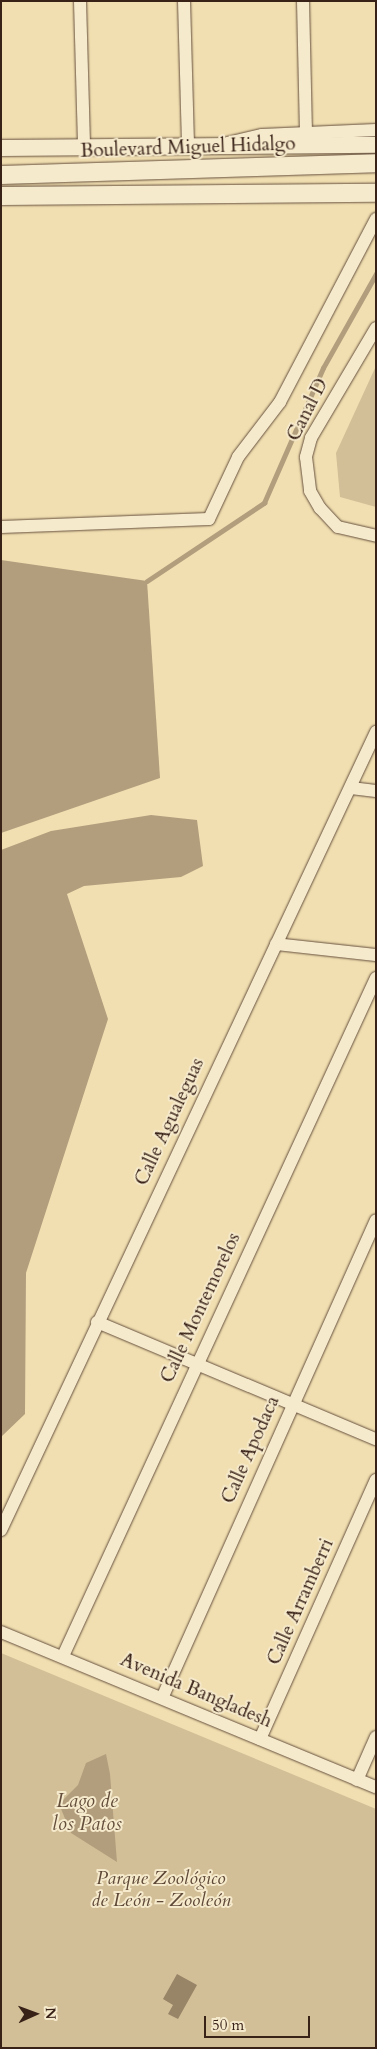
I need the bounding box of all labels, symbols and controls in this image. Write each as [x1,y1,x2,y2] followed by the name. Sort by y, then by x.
[80,133,296,163] street label: Boulevard Miguel Hidalgo
[283,375,333,445] street label: Canal D
[130,1055,210,1189] street label: Calle Agualeguas
[156,1229,246,1387] street label: Calle Montemorelos
[217,1393,285,1507] street label: Calle Apodaca
[263,1535,339,1669] street label: Calle Arramberri
[117,1649,275,1733] street label: Avenida Bangladesh
[52,1789,122,1836] water label: Lago de los Patos
[91,1868,231,1912] park label: Parque Zoológico de León - Zooleón
[10,1989,60,2039] north arrow
[207,2006,313,2038] scale bar
[41,2007,60,2020] text: N
[212,2015,244,2035] text: 50 m

